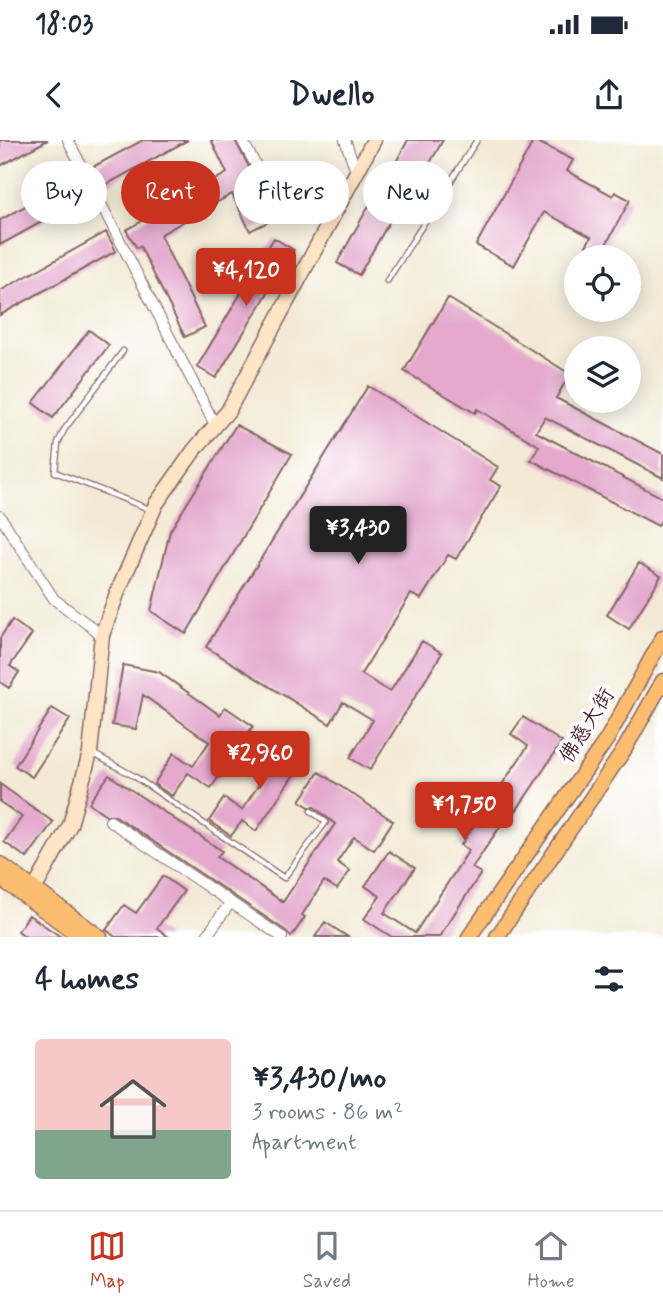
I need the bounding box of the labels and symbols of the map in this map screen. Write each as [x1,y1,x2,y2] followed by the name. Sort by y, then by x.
[189,248,303,308] pin: ¥4,120
[301,506,415,566] pin: ¥3,430
[553,683,621,769] street label: 佛慈大街
[203,732,317,791] pin: ¥2,960
[407,782,521,842] pin: ¥1,750

